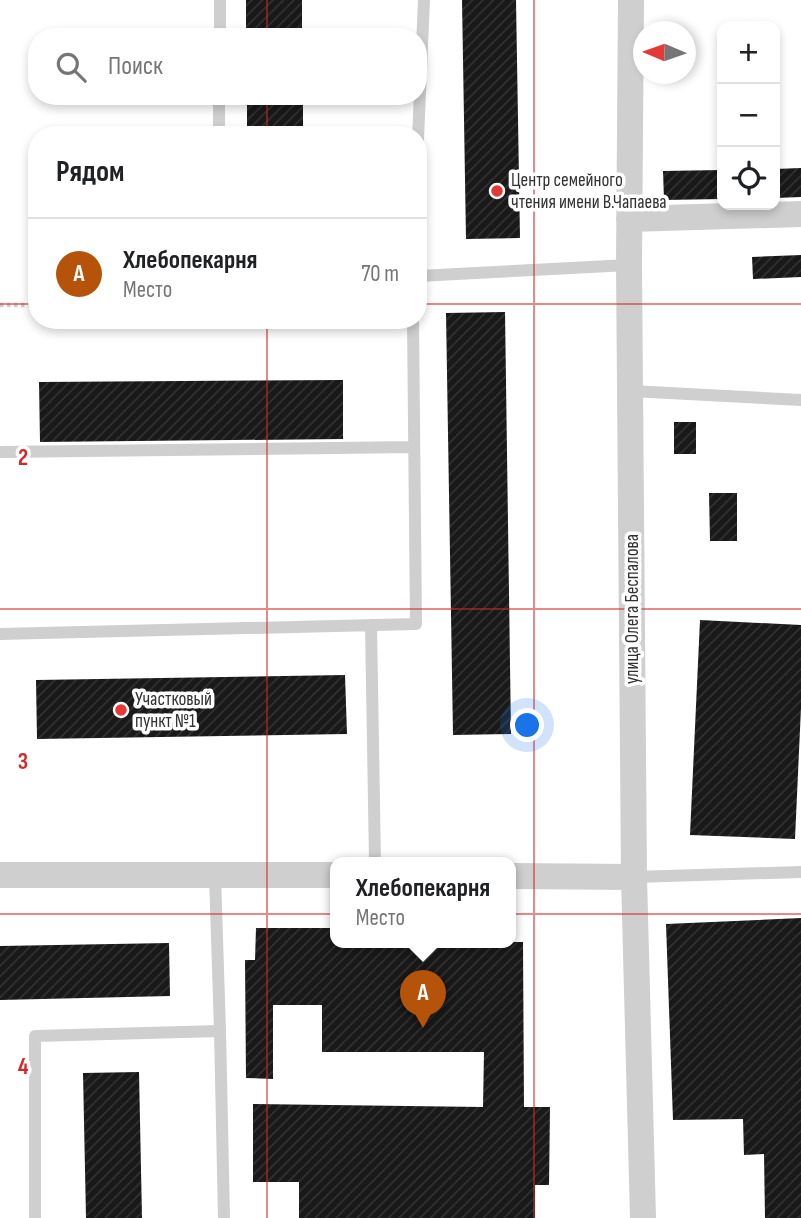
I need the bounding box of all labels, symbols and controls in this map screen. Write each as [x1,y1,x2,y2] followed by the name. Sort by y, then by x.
[633,21,696,84] north arrow
[717,21,780,210] map controls
[717,21,780,84] button: +
[28,28,427,105] search box
[52,48,90,86] icon: search
[108,51,163,82] text: Поиск
[717,84,780,147] button: −
[717,147,780,210] button: locate
[56,154,124,190] text: Рядом
[511,169,667,214] place label: Центр семейного чтения имени В.Чапаева
[489,183,505,199] marker: Центр семейного чтения имени В.Чапаева
[123,245,258,276] text: Хлебопекарня
[74,260,84,288] text: A
[361,260,399,288] text: 70 m
[123,276,172,304] text: Место
[18,444,28,472] text: 2
[621,534,644,684] street label: улица Олега Беспалова
[135,688,212,733] place label: Участковый пункт №1
[113,702,129,718] marker: Участковый пункт №1
[510,708,544,742] your location
[18,748,28,776] text: 3
[330,857,516,948] popup
[356,873,490,904] text: Хлебопекарня
[356,904,405,932] text: Место
[400,970,446,1028] pin: A
[18,1053,29,1081] text: 4

